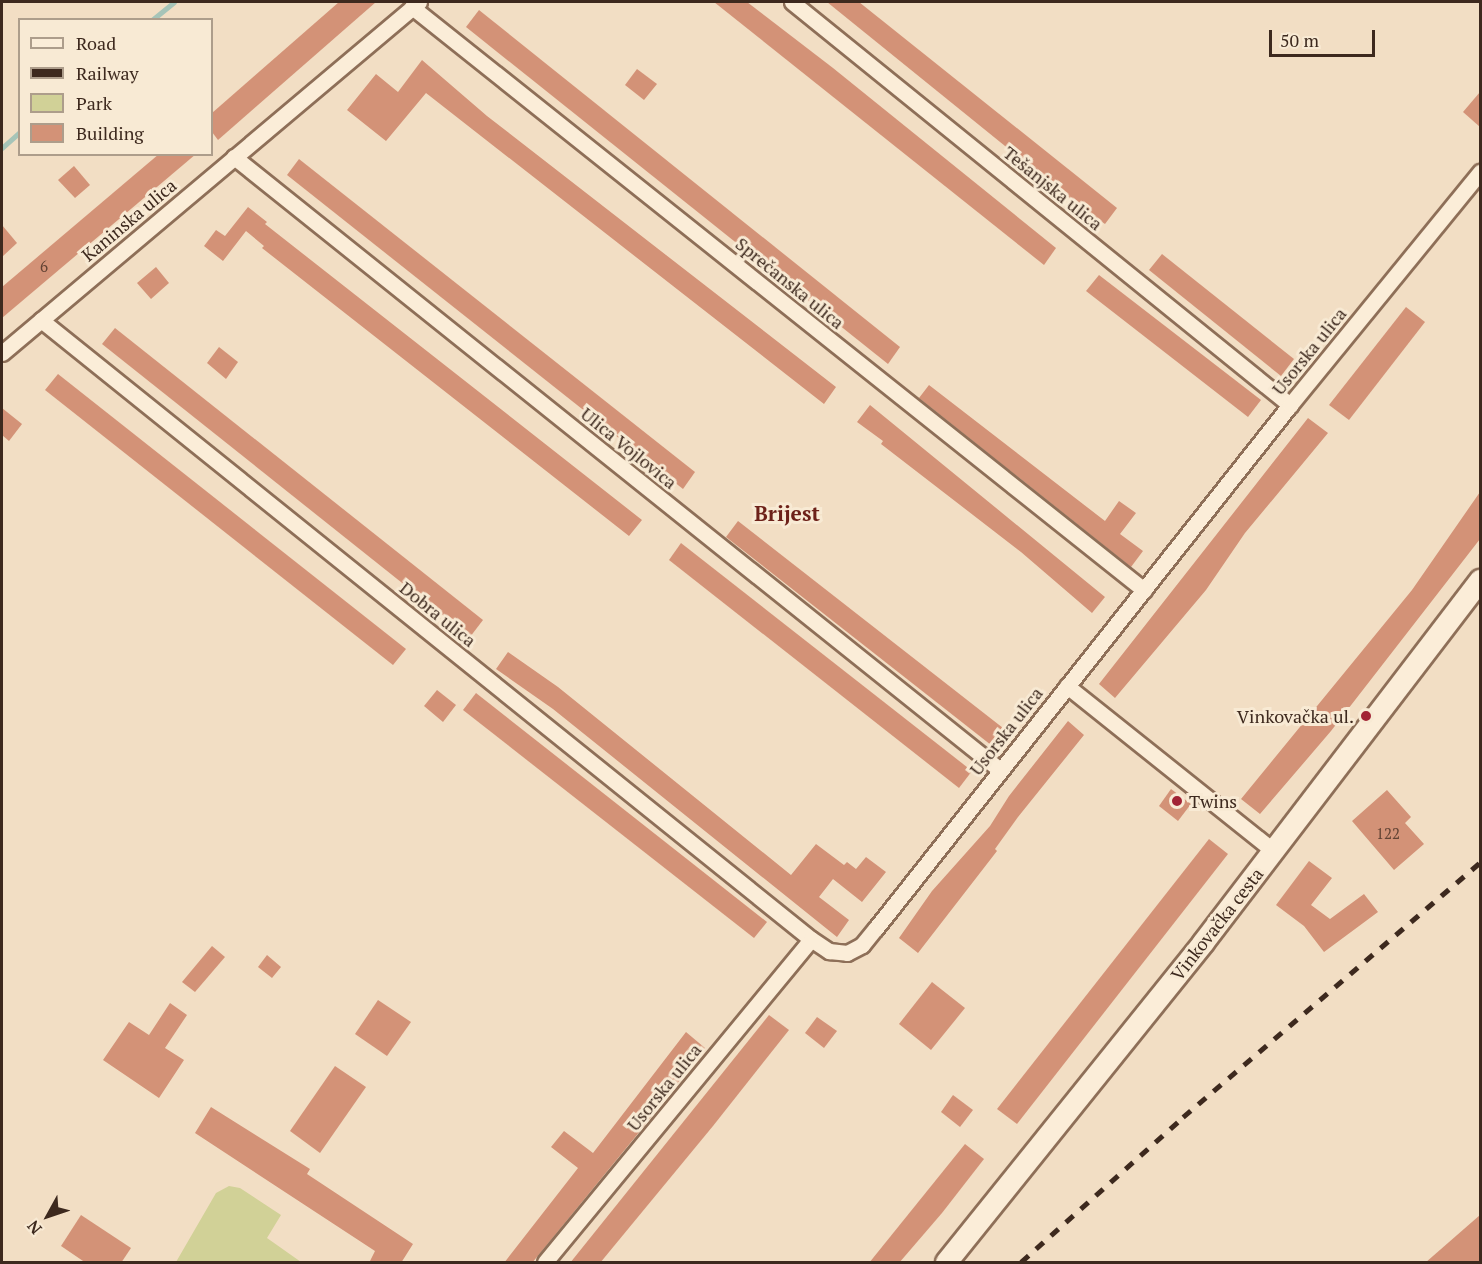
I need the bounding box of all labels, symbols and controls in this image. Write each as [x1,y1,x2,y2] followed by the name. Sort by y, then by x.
[18,18,213,156] legend
[1272,18,1378,56] scale bar
[1280,28,1319,52] text: 50 m
[76,31,116,55] text: Road
[76,61,139,85] text: Railway
[76,91,112,115] text: Park
[76,121,144,145] text: Building
[999,142,1107,234] street label: Tešanjska ulica
[77,174,181,266] street label: Kaninska ulica
[731,233,849,333] street label: Sprečanska ulica
[40,258,48,276] house number: 6
[1267,303,1351,399] street label: Usorska ulica
[576,403,682,493] street label: Ulica Vojlovica
[754,500,820,526] district label: Brijest
[396,577,480,651] street label: Dobra ulica
[965,683,1047,779] street label: Usorska ulica
[1237,705,1354,727] place label: Vinkovačka ul.
[1359,709,1373,723] marker: Vinkovačka ul.
[1189,790,1237,812] place label: Twins
[1170,794,1184,808] marker: Twins
[1376,825,1400,843] house number: 122
[1166,863,1268,985] street label: Vinkovačka cesta
[622,1039,706,1135] street label: Usorska ulica
[18,1186,78,1246] north arrow
[22,1216,47,1239] text: N

